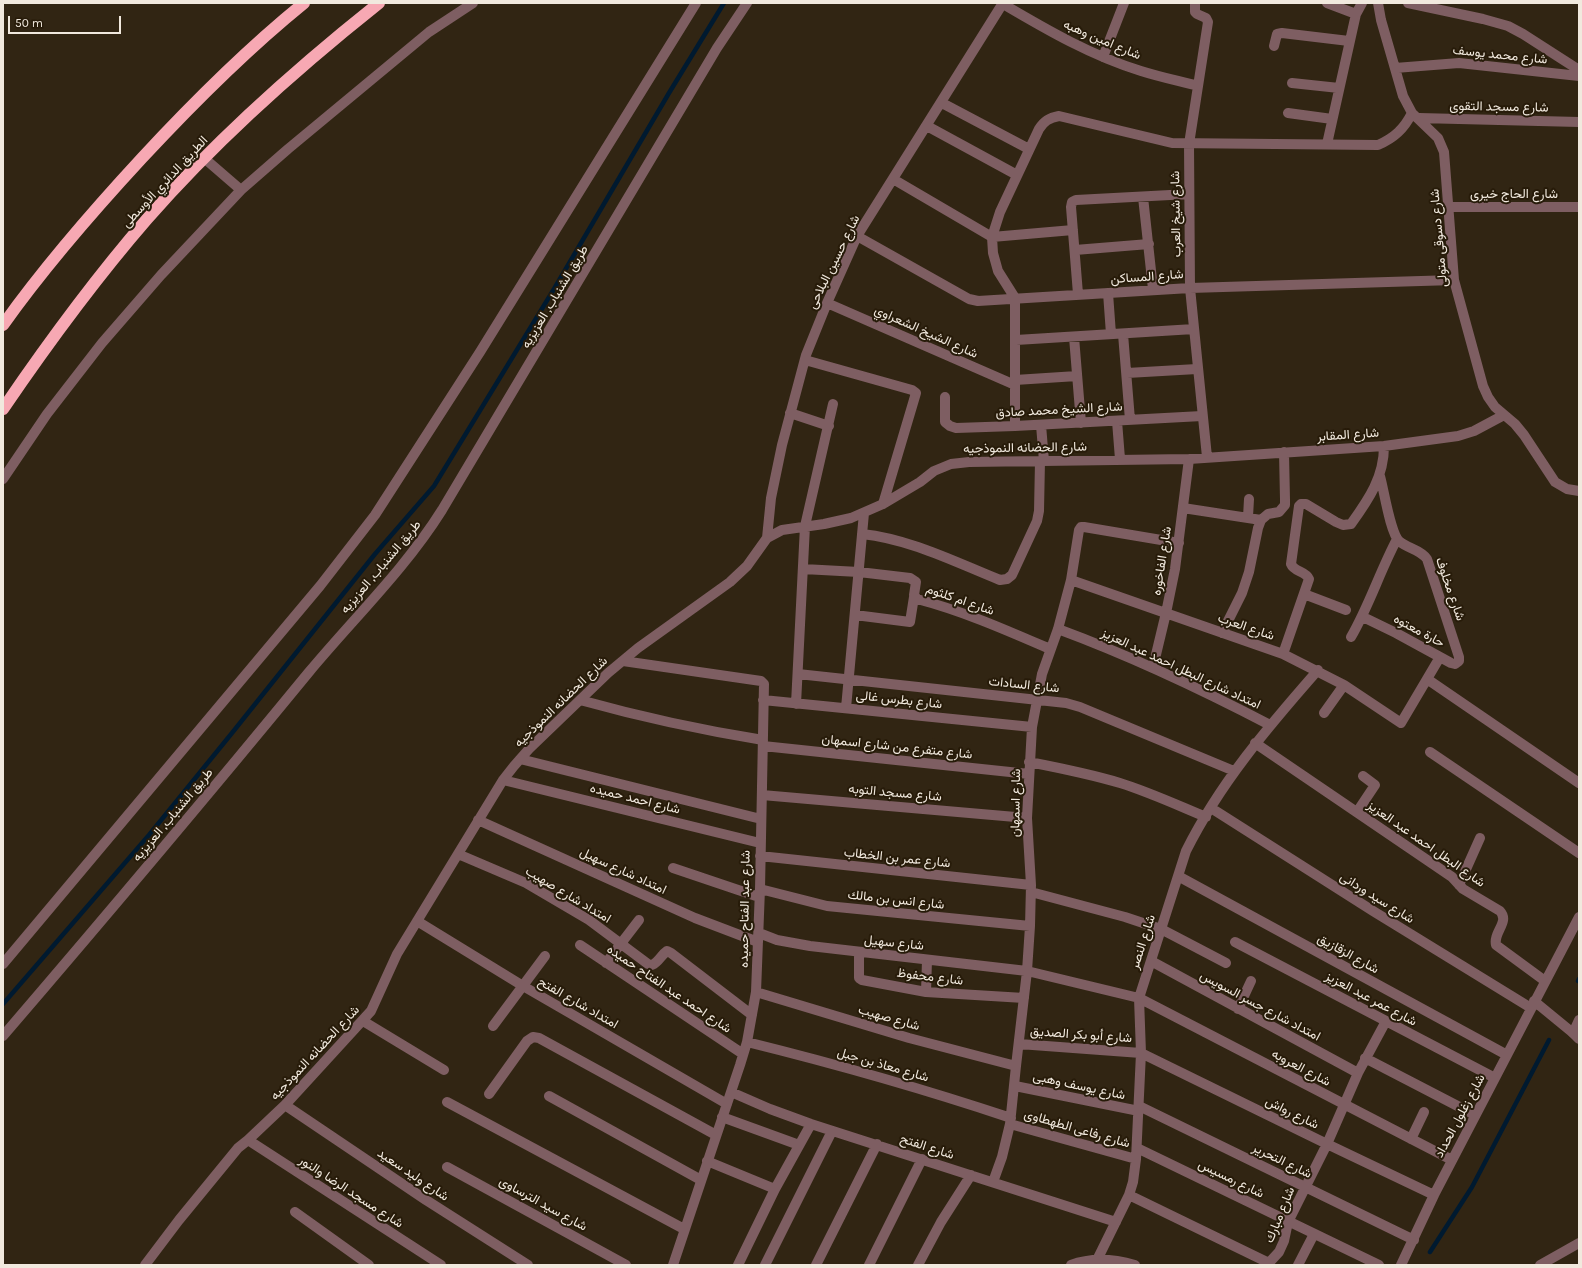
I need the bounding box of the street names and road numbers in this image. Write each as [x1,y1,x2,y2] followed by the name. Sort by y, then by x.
[1061,17,1143,63] street label: شارع امين وهبه
[1452,42,1548,68] street label: شارع محمد يوسف
[1449,98,1549,116] street label: شارع مسجد التقوى
[119,133,211,231] street label: الطريق الدائري الأوسطى
[1167,171,1185,257] street label: شارع شيخ العرب
[1470,186,1558,202] street label: شارع الحاج خيرى
[1427,188,1451,288] street label: شارع دسوقى متولى
[804,212,864,312] street label: شارع حسين البلاحى
[518,243,592,351] street label: طريق الشنباب, العزيزيه
[1110,267,1184,287] street label: شارع المساكن
[872,302,980,362] street label: شارع الشيخ الشعراوي
[995,399,1123,421] street label: شارع الشيخ محمد صادق
[1316,425,1380,445] street label: شارع المقابر
[963,439,1087,457] street label: شارع الحضانه النموذجيه
[337,517,425,617] street label: طريق الشنباب, العزيزيه
[1149,525,1175,597] street label: شارع الفاخوره
[1432,555,1468,623] street label: شارع مخلوف
[924,581,996,619] street label: شارع ام كلثوم
[1216,610,1276,644] street label: شارع العرب
[1391,611,1447,651] street label: حارة معتوه
[1099,625,1263,713] street label: امتداد شارع البطل احمد عبد العزيز
[511,653,611,751] street label: شارع الحضانه النموذجيه
[988,674,1060,696] street label: شارع السادات
[855,688,943,712] street label: شارع بطرس غالى
[821,731,973,763] street label: شارع متفرع من شارع اسمهان
[129,765,217,865] street label: طريق الشنباب, العزيزيه
[1008,769,1024,837] street label: شارع اسمهان
[588,780,682,818] street label: شارع احمد حميده
[848,781,942,805] street label: شارع مسجد التوبه
[1364,797,1488,891] street label: شارع البطل احمد عبد العزيز
[577,844,669,898] street label: امتداد شارع سهيل
[843,845,951,871] street label: شارع عمر بن الخطاب
[736,850,754,968] street label: شارع عبد الفتاح حميده
[522,863,614,927] street label: امتداد شارع صهيب
[1337,869,1417,927] street label: شارع سيد وردانى
[847,887,945,913] street label: شارع انس بن مالك
[1127,913,1159,971] street label: شارع النصر
[1314,931,1382,977] street label: شارع الزقازيق
[863,932,925,954] street label: شارع سهيل
[604,941,734,1037] street label: شارع احمد عبد الفتاح حميده
[896,965,964,989] street label: شارع محفوظ
[1197,968,1323,1044] street label: امتداد شارع جسر السويس
[1322,968,1420,1030] street label: شارع عمر عبد العزيز
[535,974,621,1032] street label: امتداد شارع الفتح
[267,1002,363,1104] street label: شارع الحضانه النموذجيه
[856,1002,922,1034] street label: شارع صهيب
[1029,1024,1133,1046] street label: شارع أبو بكر الصديق
[835,1044,931,1086] street label: شارع معاذ بن جبل
[1269,1046,1333,1090] street label: شارع العروبه
[1031,1069,1127,1103] street label: شارع يوسف وهبى
[1431,1071,1489,1161] street label: شارع زغلول الحداد
[1263,1093,1321,1133] street label: شارع رواش
[1022,1106,1132,1152] street label: شارع رفاعى الطهطاوى
[898,1131,956,1163] street label: شارع الفتح
[1250,1140,1314,1182] street label: شارع التحرير
[374,1145,452,1205] street label: شارع وليد سعيد
[296,1152,406,1232] street label: شارع مسجد الرضا والنور
[1196,1156,1266,1202] street label: شارع رمسيس
[496,1173,590,1235] street label: شارع سيد الترساوى
[1262,1185,1298,1245] street label: شارع مبارك

